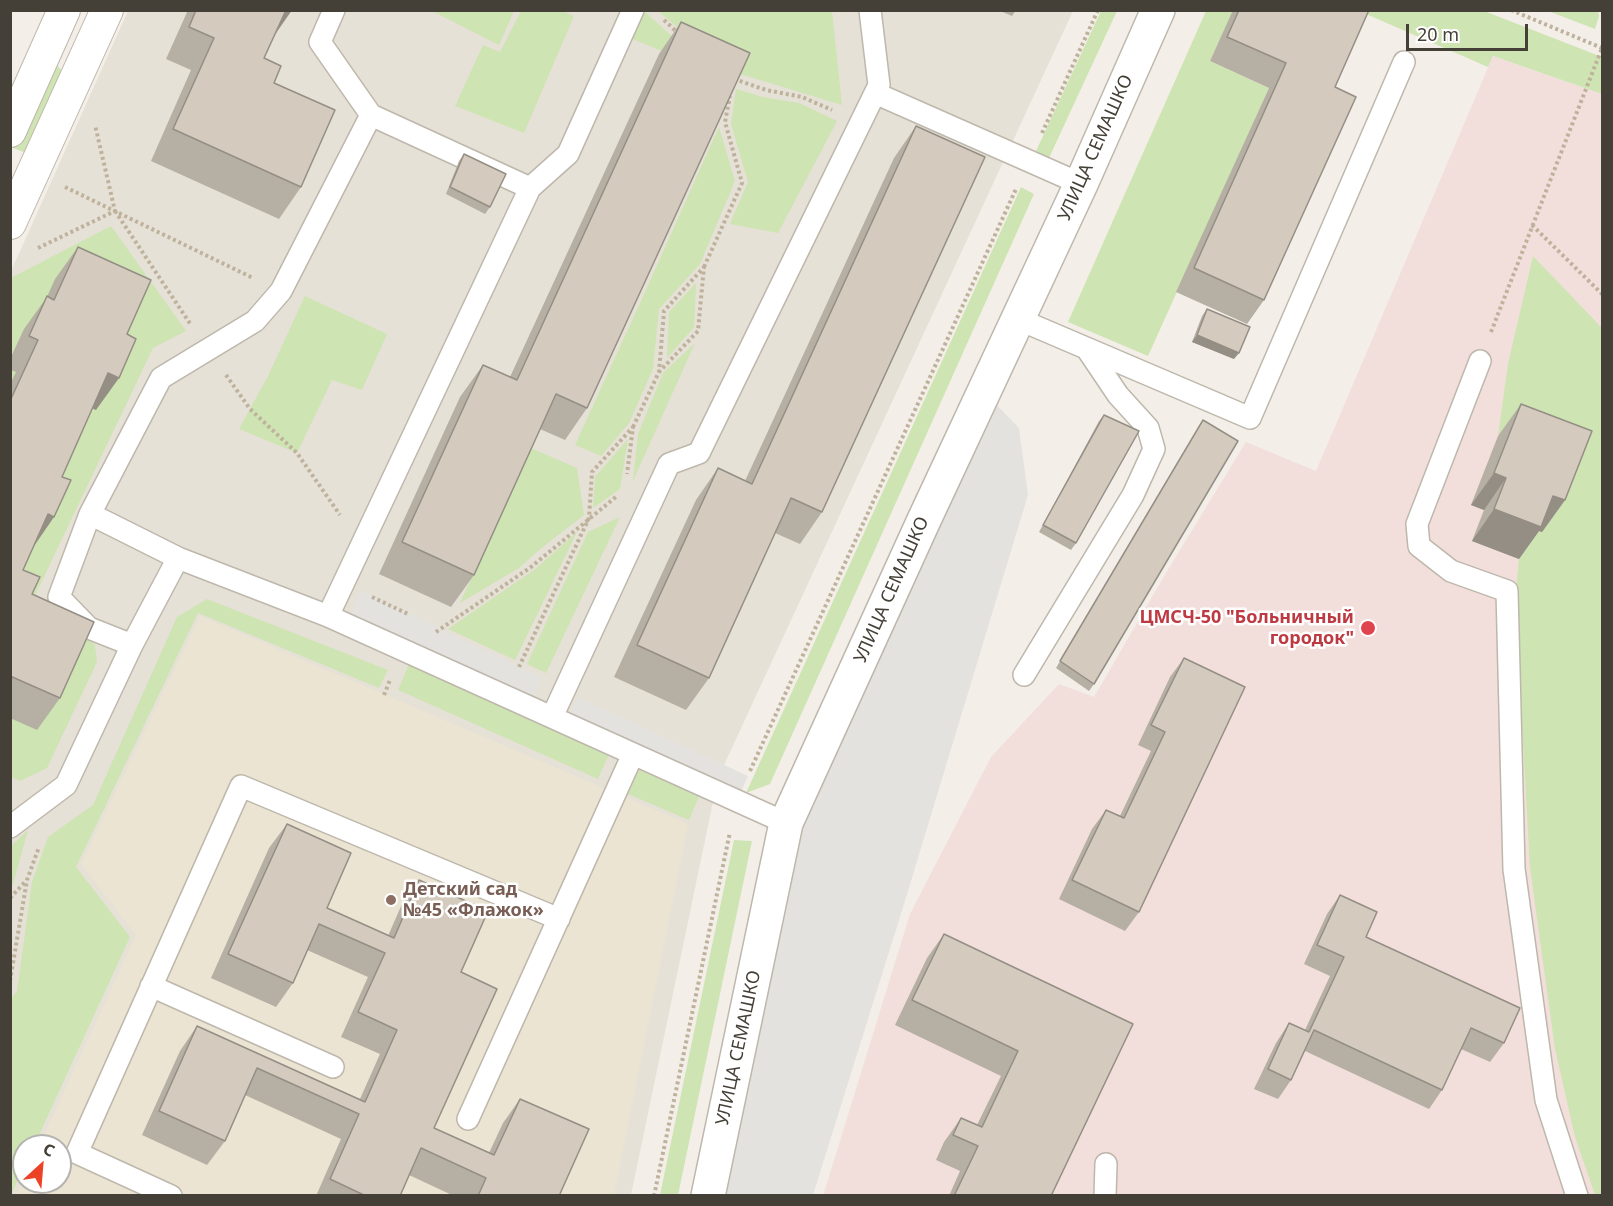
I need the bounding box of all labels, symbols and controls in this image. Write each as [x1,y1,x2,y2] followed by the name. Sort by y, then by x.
[1409,12,1530,50] scale bar
[1417,22,1459,46] text: 20 m
[1054,72,1138,224] street label: УЛИЦА СЕМАШКО
[850,514,934,666] street label: УЛИЦА СЕМАШКО
[1139,607,1354,650] place label: ЦМСЧ-50 "Больничный городок"
[1359,619,1377,637] marker: ЦМСЧ-50 "Больничный городок"
[403,879,544,922] place label: Детский сад №45 «Флажок»
[384,893,398,907] marker: Детский сад №45 «Флажок»
[712,969,766,1127] street label: УЛИЦА СЕМАШКО
[12,1134,72,1194] north arrow
[40,1137,58,1162] text: С

